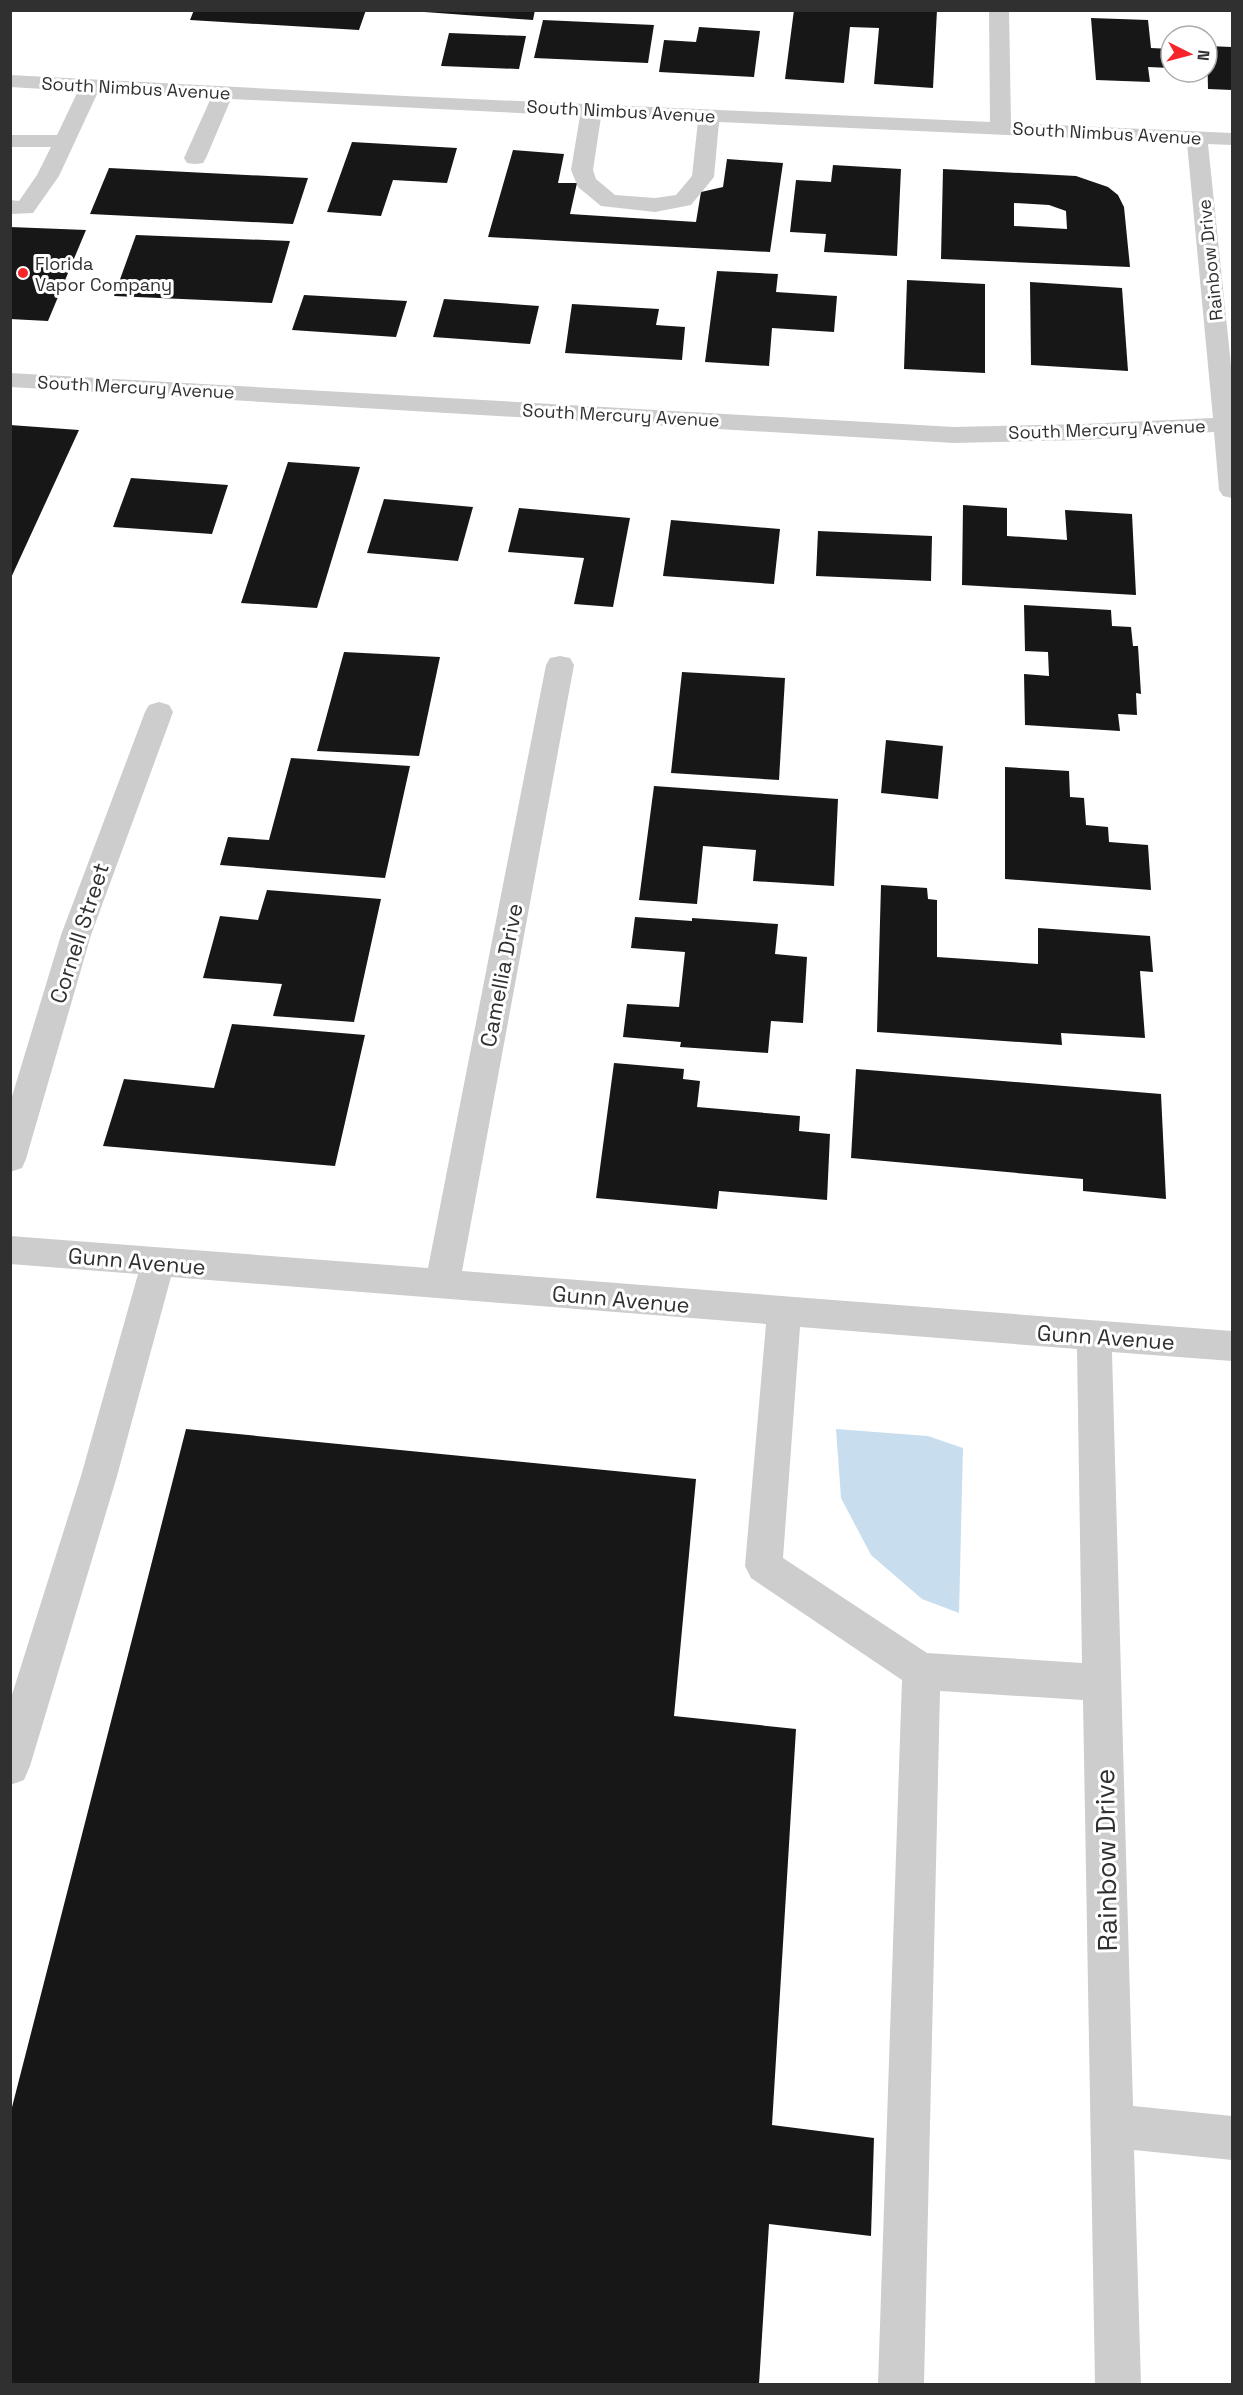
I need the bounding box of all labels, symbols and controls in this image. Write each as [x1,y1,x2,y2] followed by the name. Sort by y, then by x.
[1159,24,1219,84] north arrow
[1192,49,1214,62] text: N
[41,72,231,104] street label: South Nimbus Avenue
[526,95,716,127] street label: South Nimbus Avenue
[1012,117,1202,149] street label: South Nimbus Avenue
[1192,198,1228,322] street label: Rainbow Drive
[35,252,172,296] place label: Florida Vapor Company
[16,266,30,280] marker: Florida Vapor Company
[37,370,235,404] street label: South Mercury Avenue
[522,398,720,432] street label: South Mercury Avenue
[1008,414,1206,444] street label: South Mercury Avenue
[43,859,115,1007] street label: Cornell Street
[473,901,529,1049] street label: Camellia Drive
[67,1241,207,1281] street label: Gunn Avenue
[551,1279,691,1319] street label: Gunn Avenue
[1036,1318,1176,1356] street label: Gunn Avenue
[1087,1768,1125,1952] street label: Rainbow Drive

